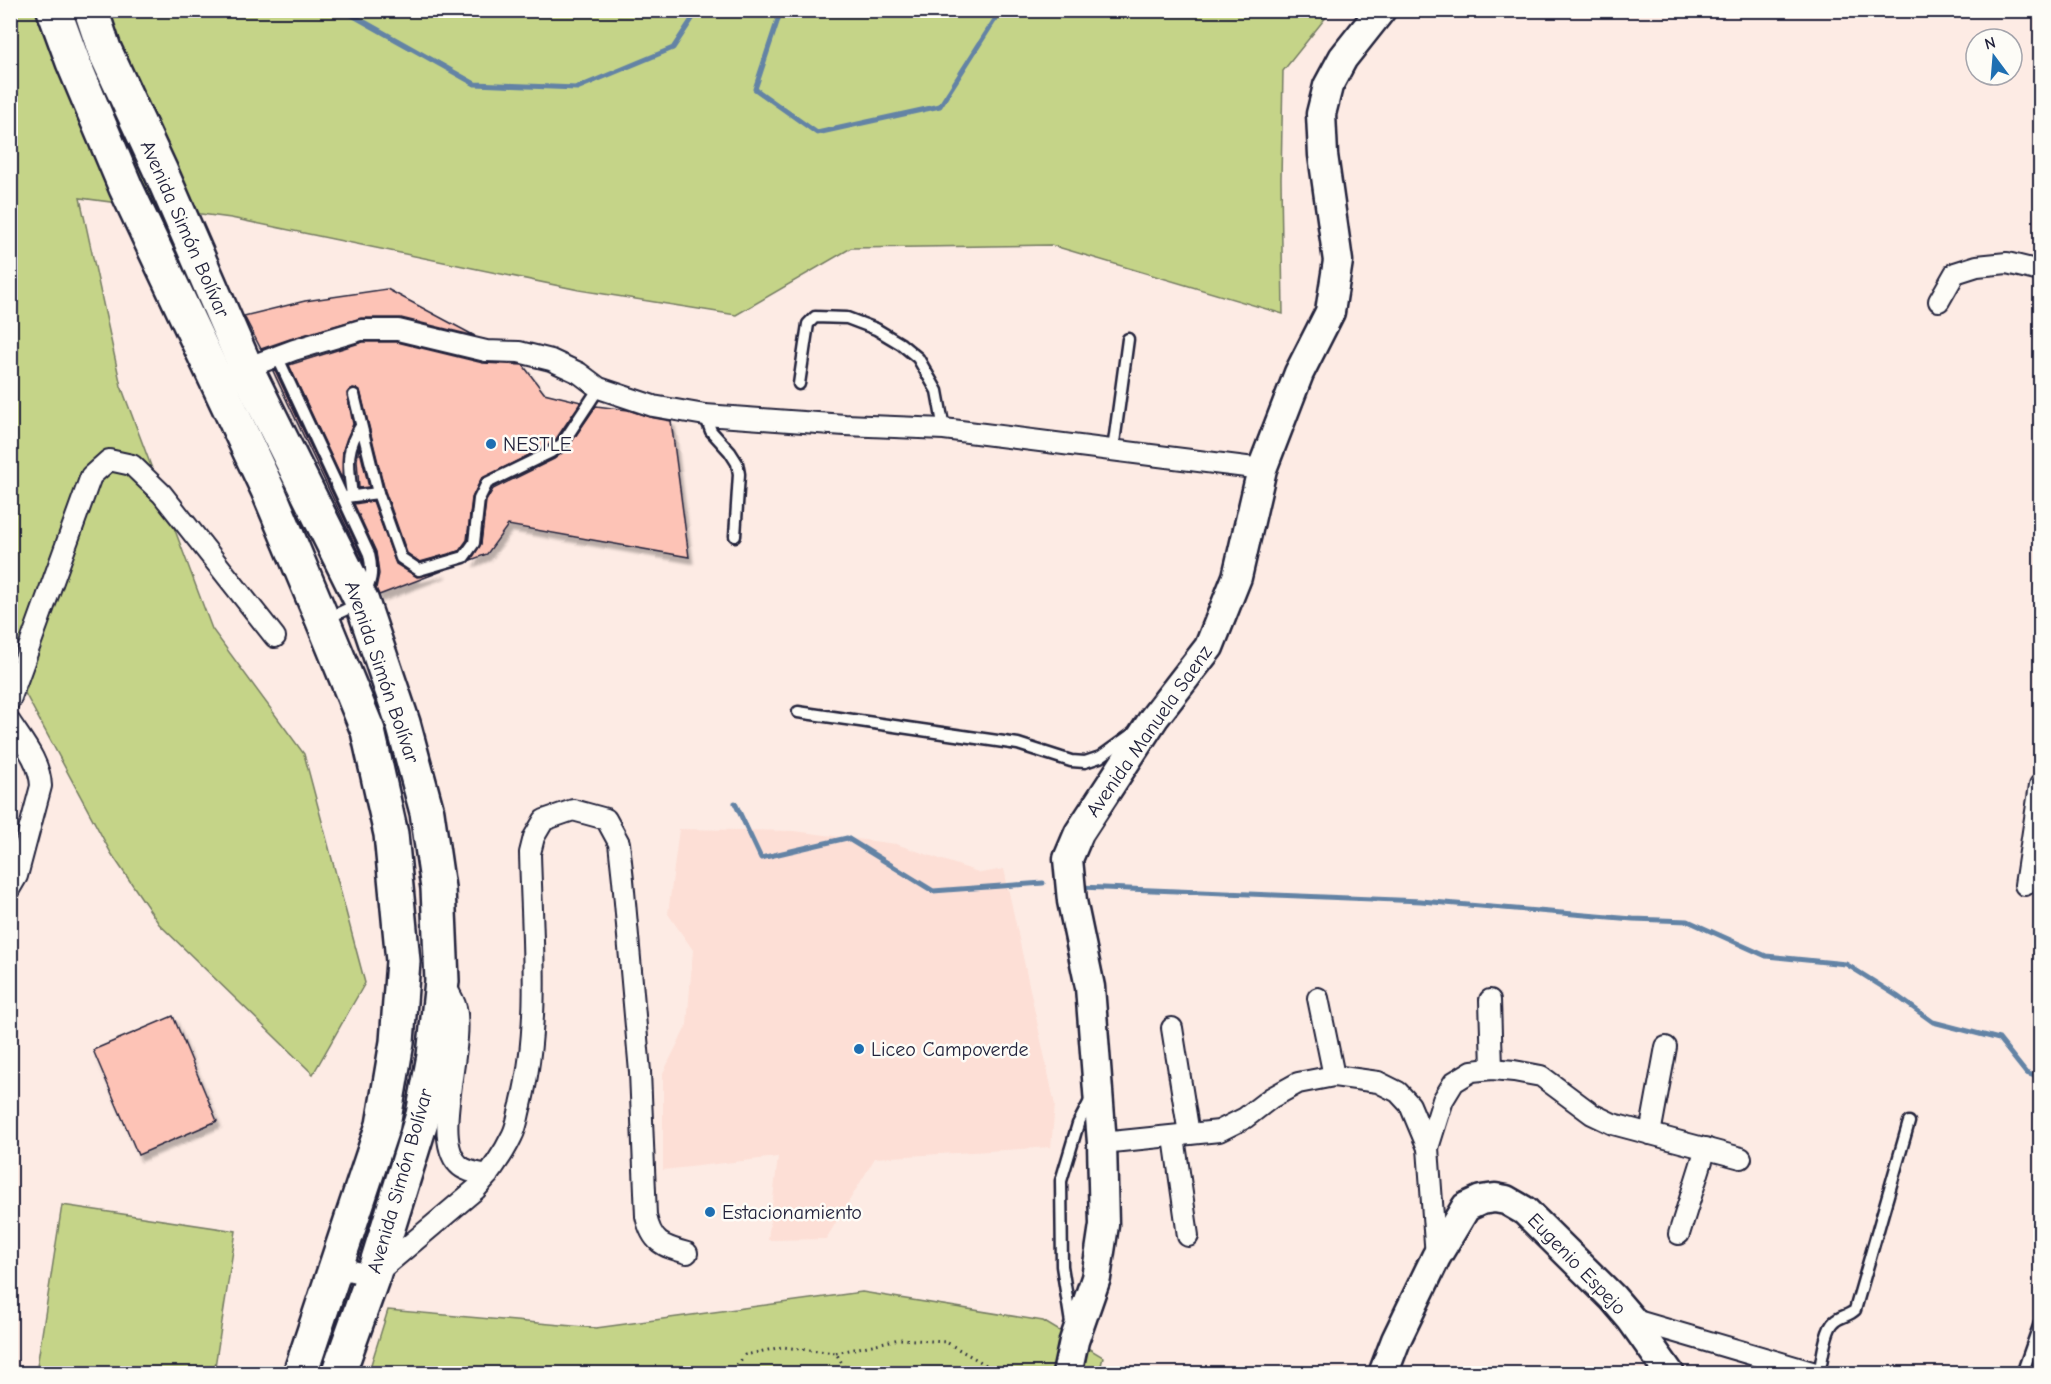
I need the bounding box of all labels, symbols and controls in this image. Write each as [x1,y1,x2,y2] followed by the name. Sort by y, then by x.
[1964,27,2024,87] north arrow
[1983,33,1998,54] text: N
[136,137,234,321] street label: Avenida Simón Bolívar
[503,433,572,456] place label: NESTLE
[484,437,498,451] marker: NESTLE
[340,578,424,766] street label: Avenida Simón Bolívar
[1081,641,1217,821] street label: Avenida Manuela Saenz
[871,1038,1029,1061] place label: Liceo Campoverde
[852,1042,866,1056] marker: Liceo Campoverde
[363,1086,437,1276] street label: Avenida Simón Bolívar
[722,1201,862,1224] place label: Estacionamiento
[703,1205,717,1219] marker: Estacionamiento
[1523,1209,1631,1319] street label: Eugenio Espejo

